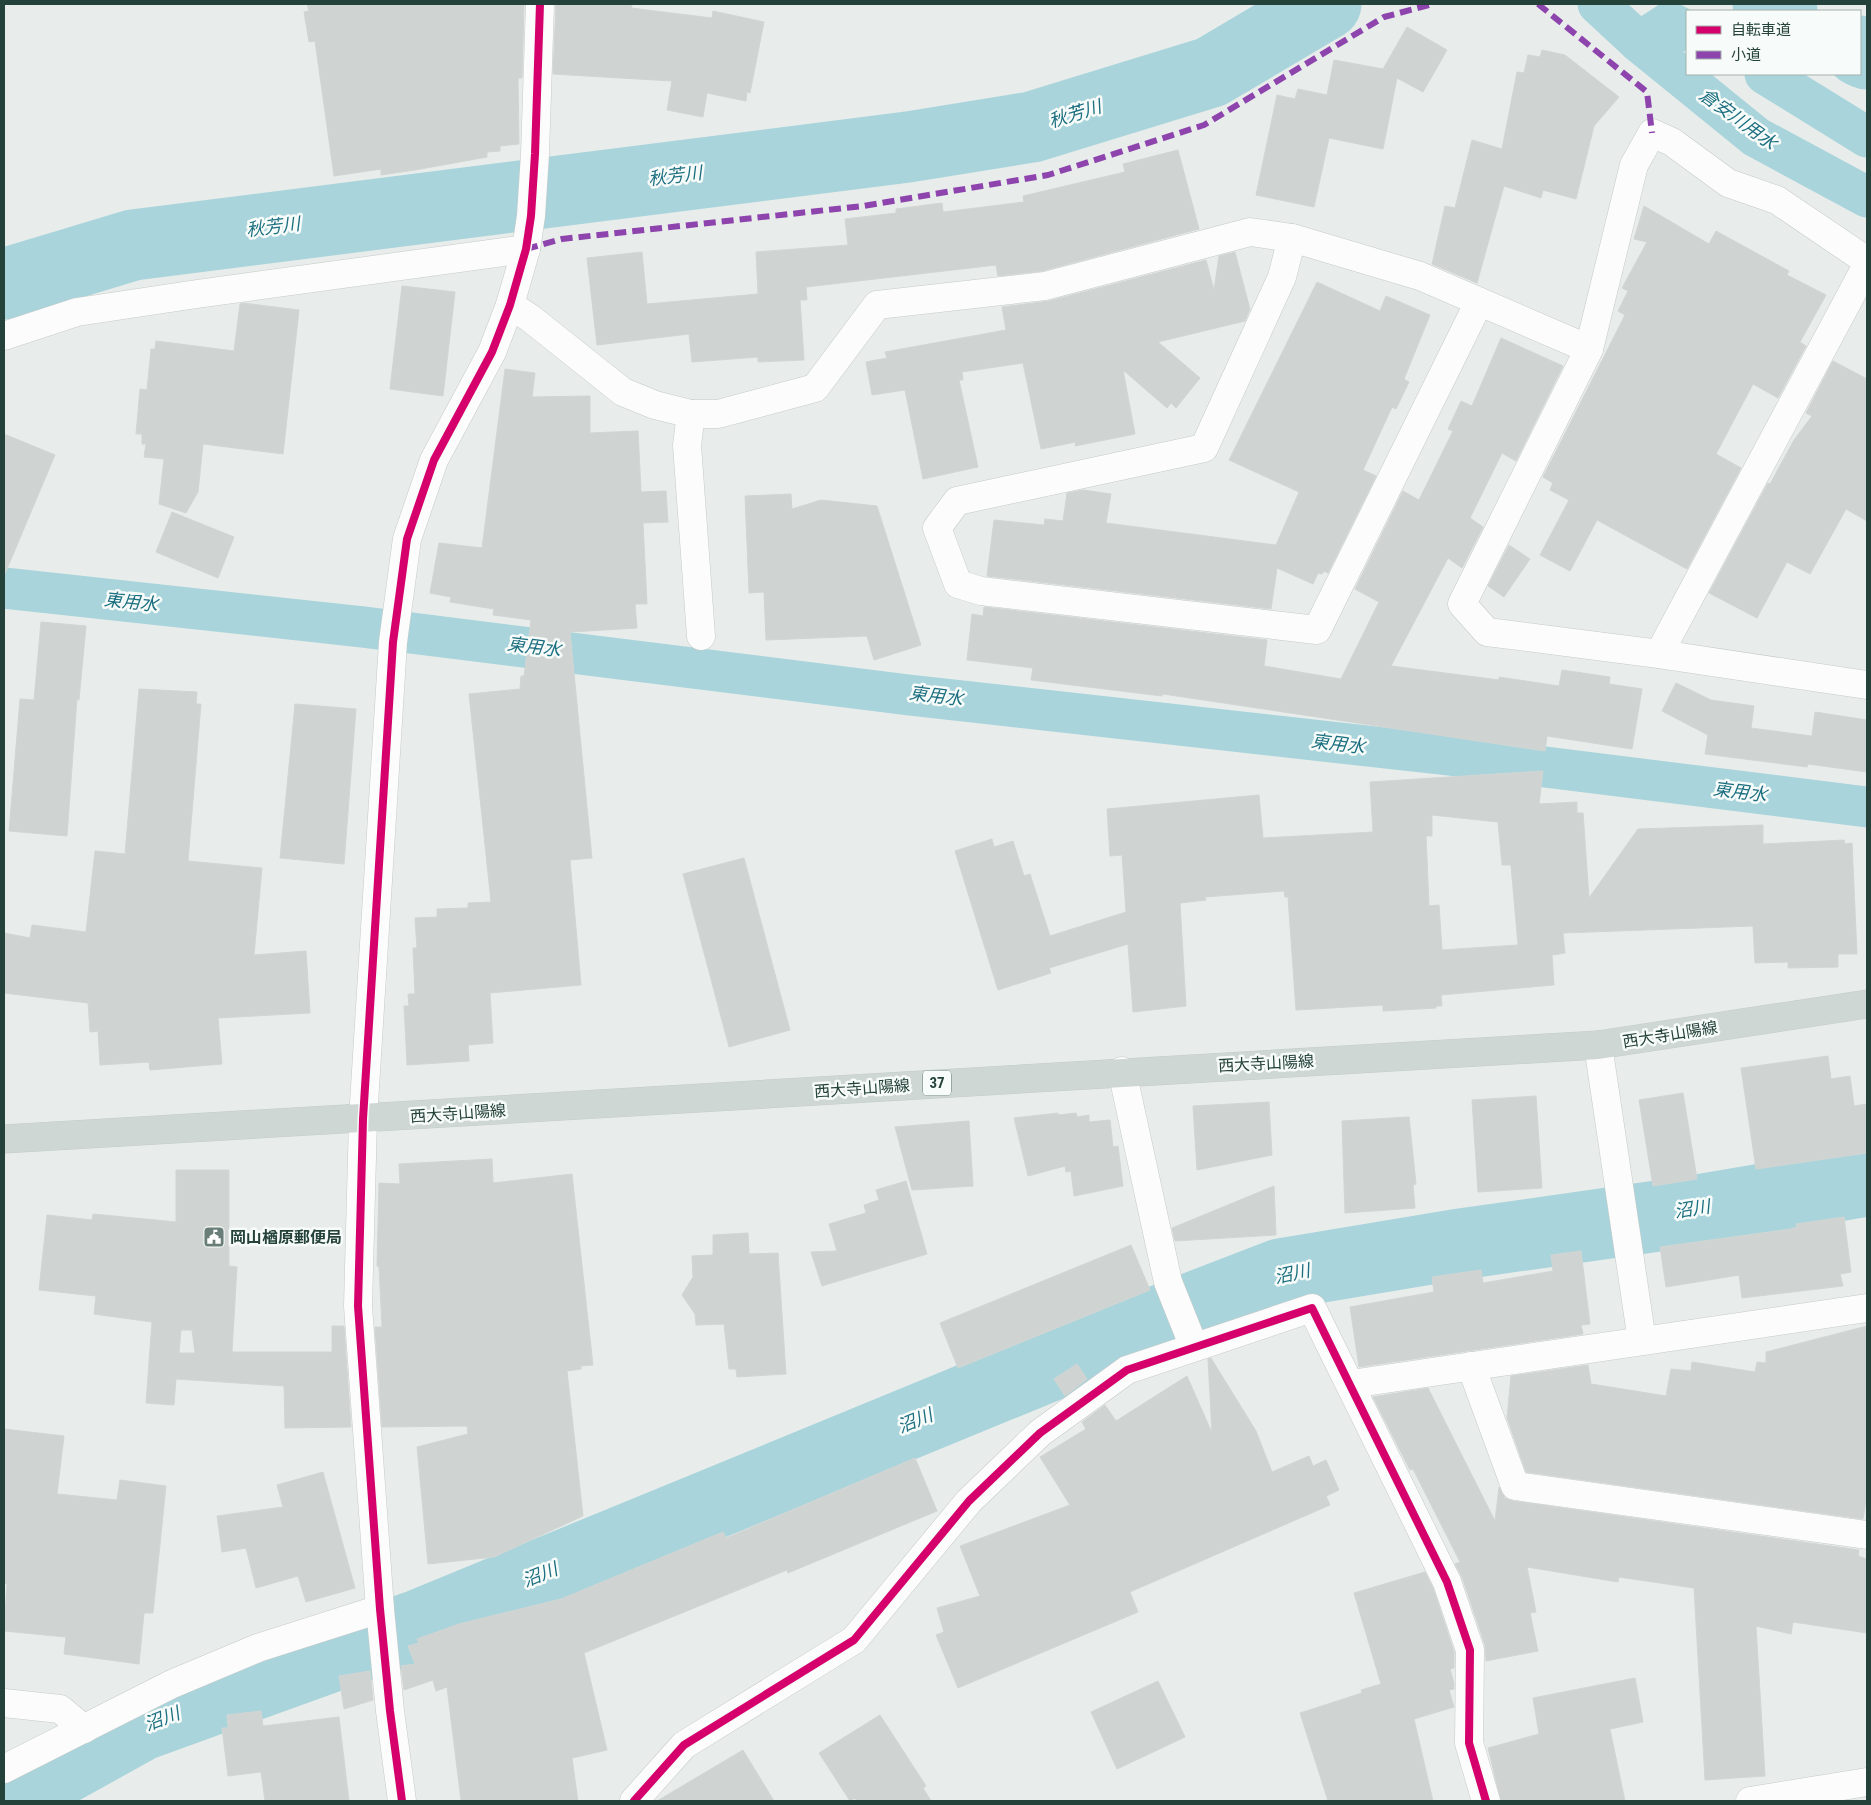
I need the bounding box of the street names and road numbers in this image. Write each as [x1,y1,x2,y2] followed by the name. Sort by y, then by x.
[1621,1018,1719,1051] street label: 西大寺山陽線
[1218,1051,1314,1075] street label: 西大寺山陽線
[923,1070,951,1096] road number: 37
[813,1076,911,1101] street label: 西大寺山陽線
[409,1101,507,1126] street label: 西大寺山陽線

